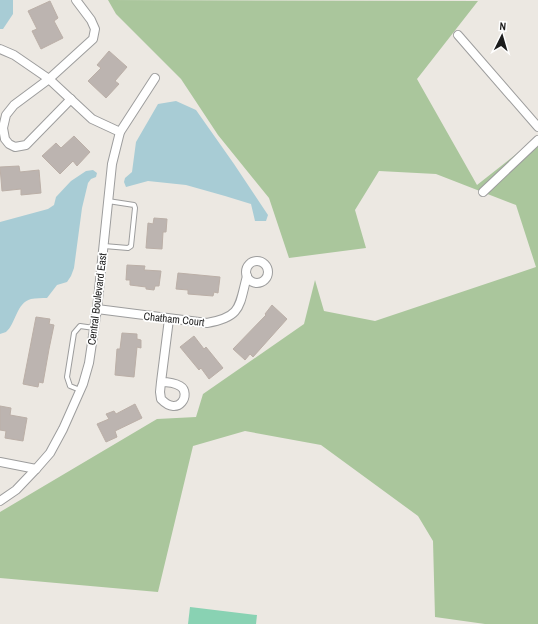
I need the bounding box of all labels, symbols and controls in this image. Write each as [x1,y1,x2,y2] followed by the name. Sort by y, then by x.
[482,16,522,56] north arrow
[499,19,507,33] text: N
[84,252,110,346] street label: Central Boulevard East
[143,309,206,329] street label: Chatham Court

